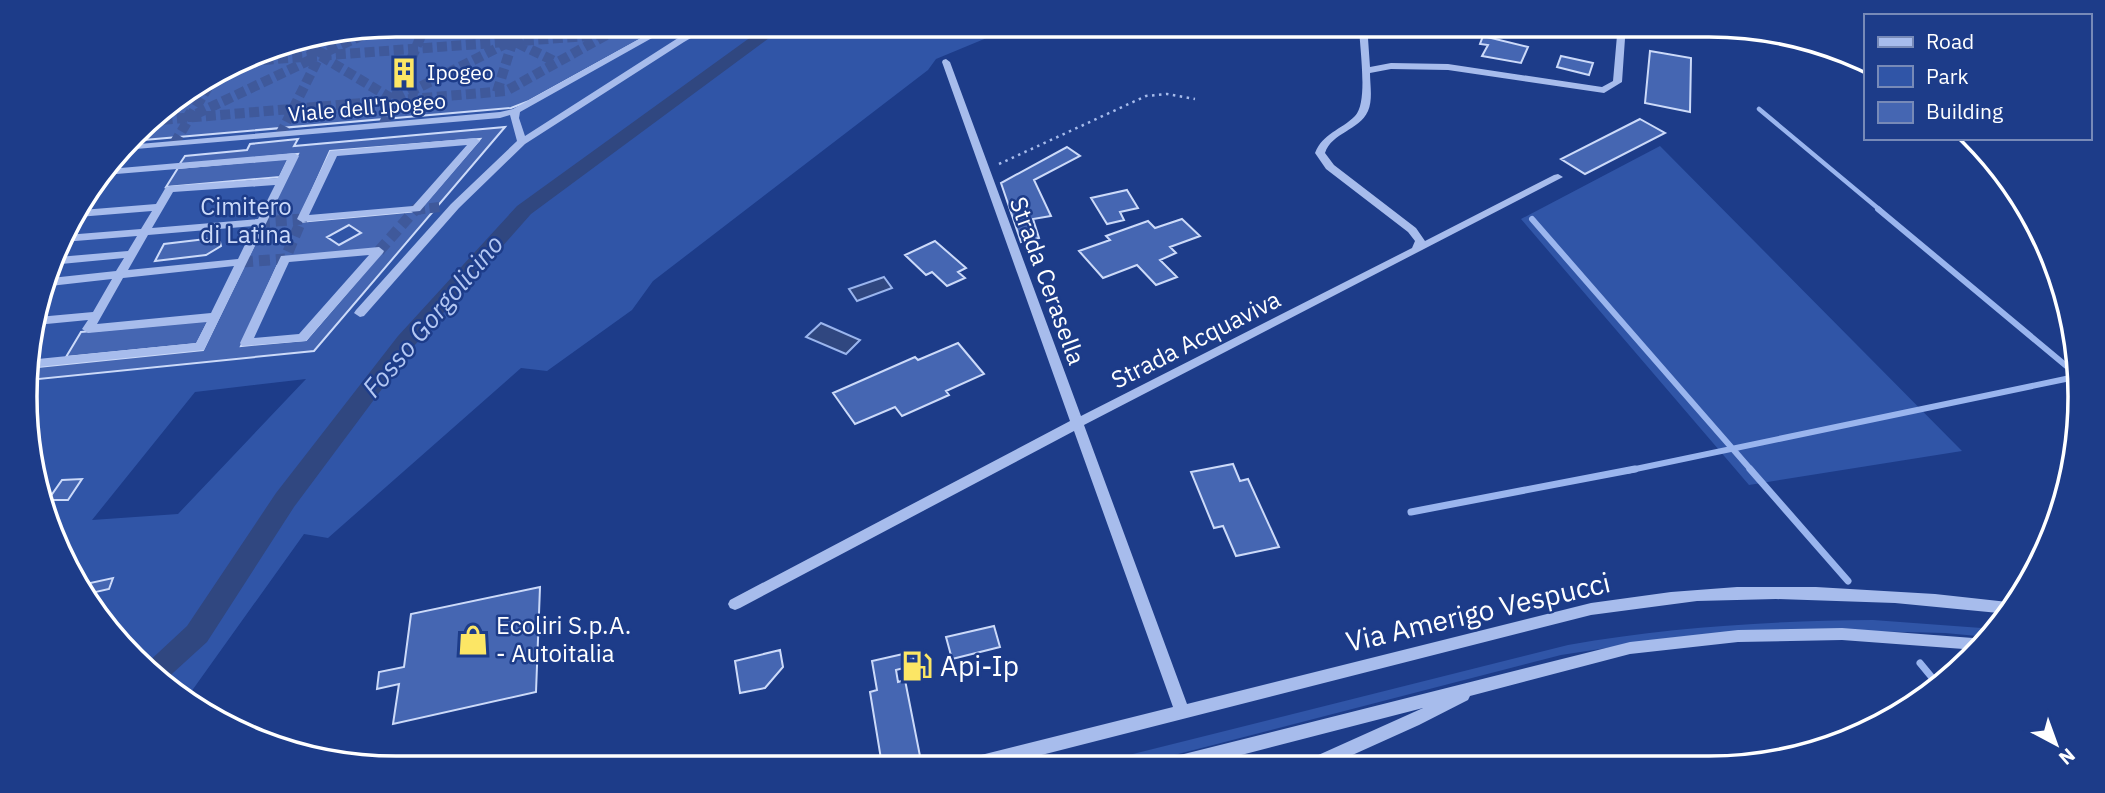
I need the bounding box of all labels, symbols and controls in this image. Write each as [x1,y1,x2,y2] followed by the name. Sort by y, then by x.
[1864,14,2091,140] legend
[1926,27,1974,55] text: Road
[387,56,421,90] building icon: Ipogeo
[427,58,494,86] place label: Ipogeo
[1926,62,1969,90] text: Park
[287,86,447,128] street label: Viale dell'Ipogeo
[1926,97,2003,125] text: Building
[200,190,292,250] park label: Cimitero di Latina
[1003,192,1093,369] street label: Strada Cerasella
[354,227,510,404] water label: Fosso Gorgolicino
[1105,283,1286,396] street label: Strada Acquaviva
[1342,563,1614,660] street label: Via Amerigo Vespucci
[496,609,631,669] place label: Ecoliri S.p.A. - Autoitalia
[456,623,490,657] shop icon: Ecoliri S.p.A. - Autoitalia
[940,647,1019,684] place label: Api-Ip
[900,649,934,683] fuel station icon: Api-Ip
[2021,709,2091,779] north arrow
[2054,743,2080,770] text: N

